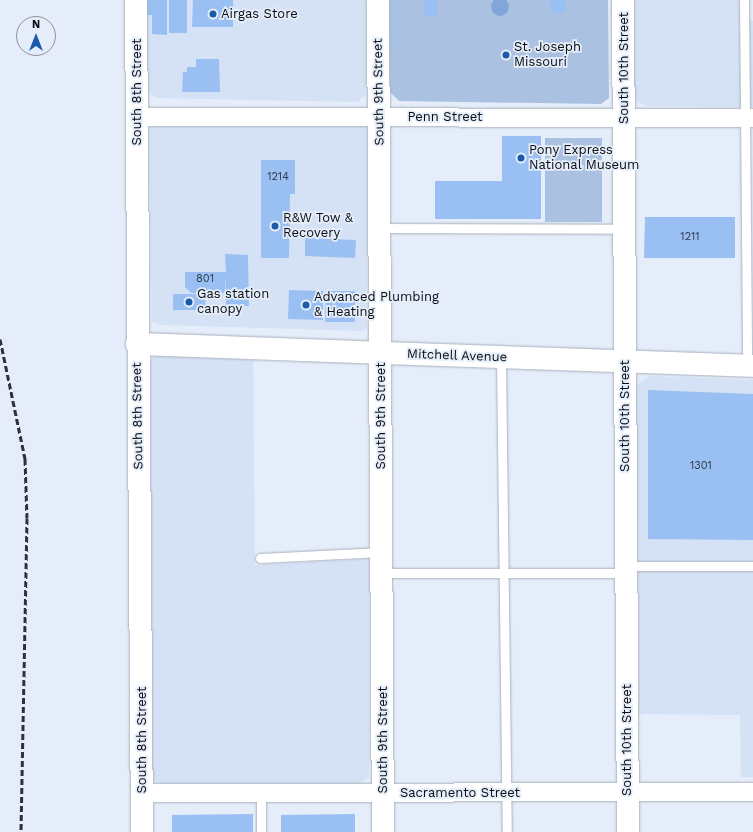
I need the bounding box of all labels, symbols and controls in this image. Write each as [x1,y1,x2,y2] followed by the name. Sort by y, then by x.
[221,6,298,22] place label: Airgas Store
[208,9,218,19] marker: Airgas Store
[616,12,632,124] street label: South 10th Street
[16,16,56,56] north arrow
[32,18,40,31] text: N
[129,38,145,146] street label: South 8th Street
[370,38,388,146] street label: South 9th Street
[514,40,581,71] place label: St. Joseph Missouri
[501,50,511,60] marker: St. Joseph Missouri
[408,109,482,125] street label: Penn Street
[529,143,640,174] place label: Pony Express National Museum
[516,153,526,163] marker: Pony Express National Museum
[267,170,289,184] house number: 1214
[283,211,354,242] place label: R&W Tow & Recovery
[270,221,280,231] marker: R&W Tow & Recovery
[680,230,700,244] house number: 1211
[196,272,214,286] house number: 801
[197,287,269,318] place label: Gas station canopy
[314,290,439,321] place label: Advanced Plumbing & Heating
[184,297,194,307] marker: Gas station canopy
[301,300,311,310] marker: Advanced Plumbing & Heating
[406,346,508,366] street label: Mitchell Avenue
[617,360,633,472] street label: South 10th Street
[129,362,147,470] street label: South 8th Street
[373,362,389,470] street label: South 9th Street
[690,459,712,473] house number: 1301
[619,684,635,796] street label: South 10th Street
[134,686,150,794] street label: South 8th Street
[375,686,391,794] street label: South 9th Street
[400,785,520,801] street label: Sacramento Street

